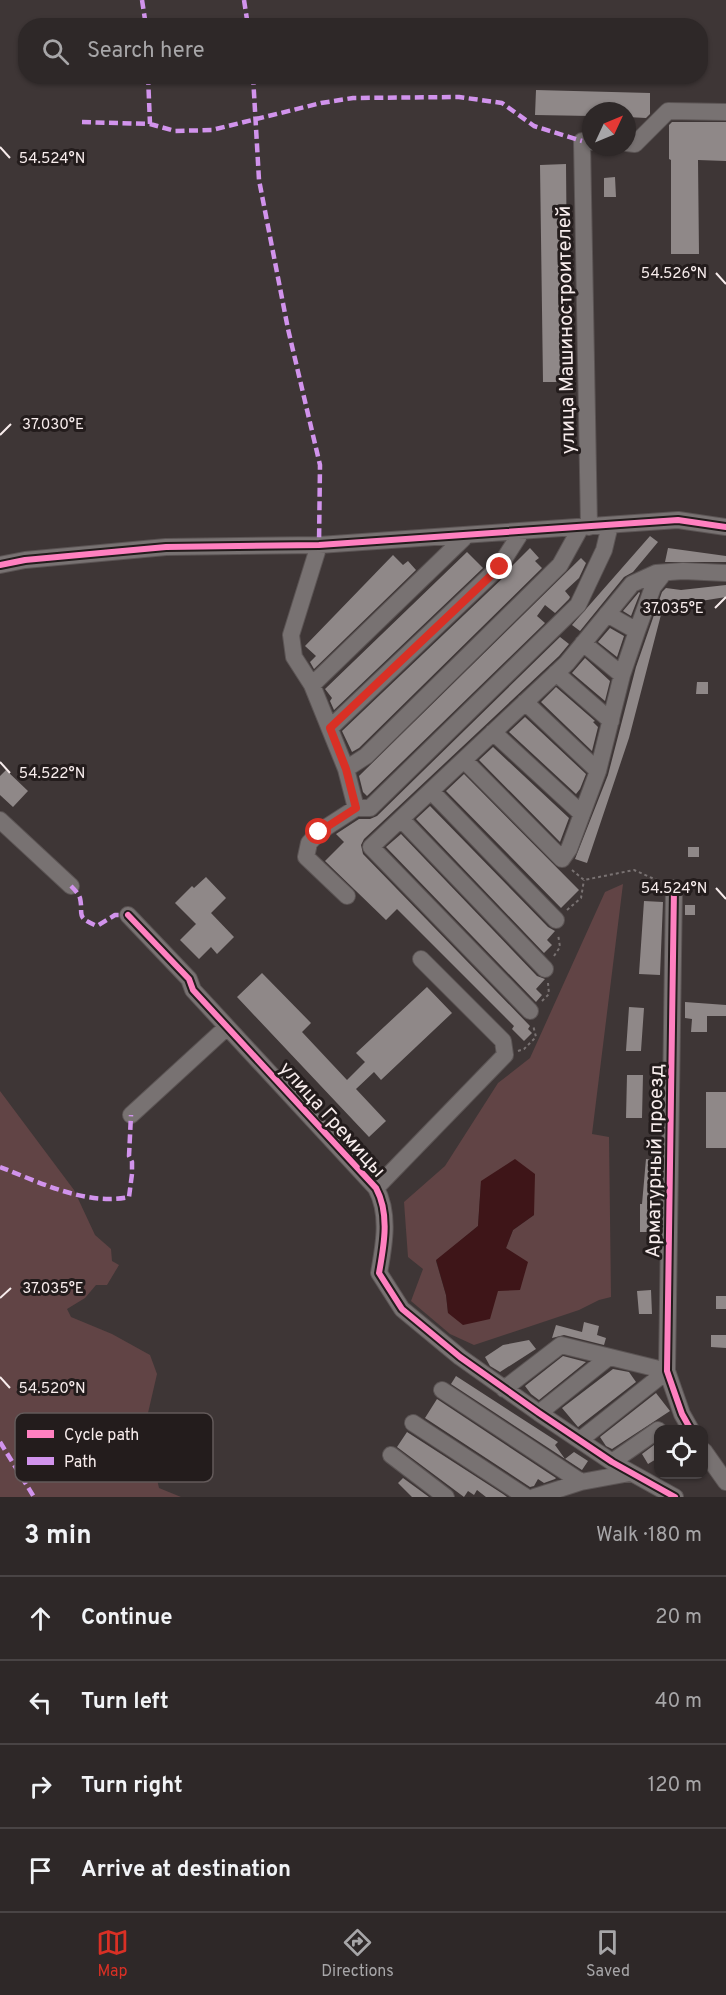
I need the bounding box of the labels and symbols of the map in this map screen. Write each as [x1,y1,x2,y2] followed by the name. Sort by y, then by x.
[582,102,636,156] north arrow
[19,150,85,169] text: 54.524°N
[552,205,582,455] street label: улица Машиностроителей
[641,265,707,284] text: 54.526°N
[22,416,84,435] text: 37.030°E
[486,553,512,579] route end
[642,600,704,619] text: 37.035°E
[19,765,85,784] text: 54.522°N
[305,818,331,844] route start
[641,880,707,899] text: 54.524°N
[272,1057,391,1184] street label: улица Гремицы
[641,1064,671,1258] street label: Арматурный проезд
[22,1280,84,1299] text: 37.035°E
[18,1380,86,1399] text: 54.520°N
[15,1413,213,1482] legend
[64,1426,139,1446] text: Cycle path
[64,1453,97,1473] text: Path

